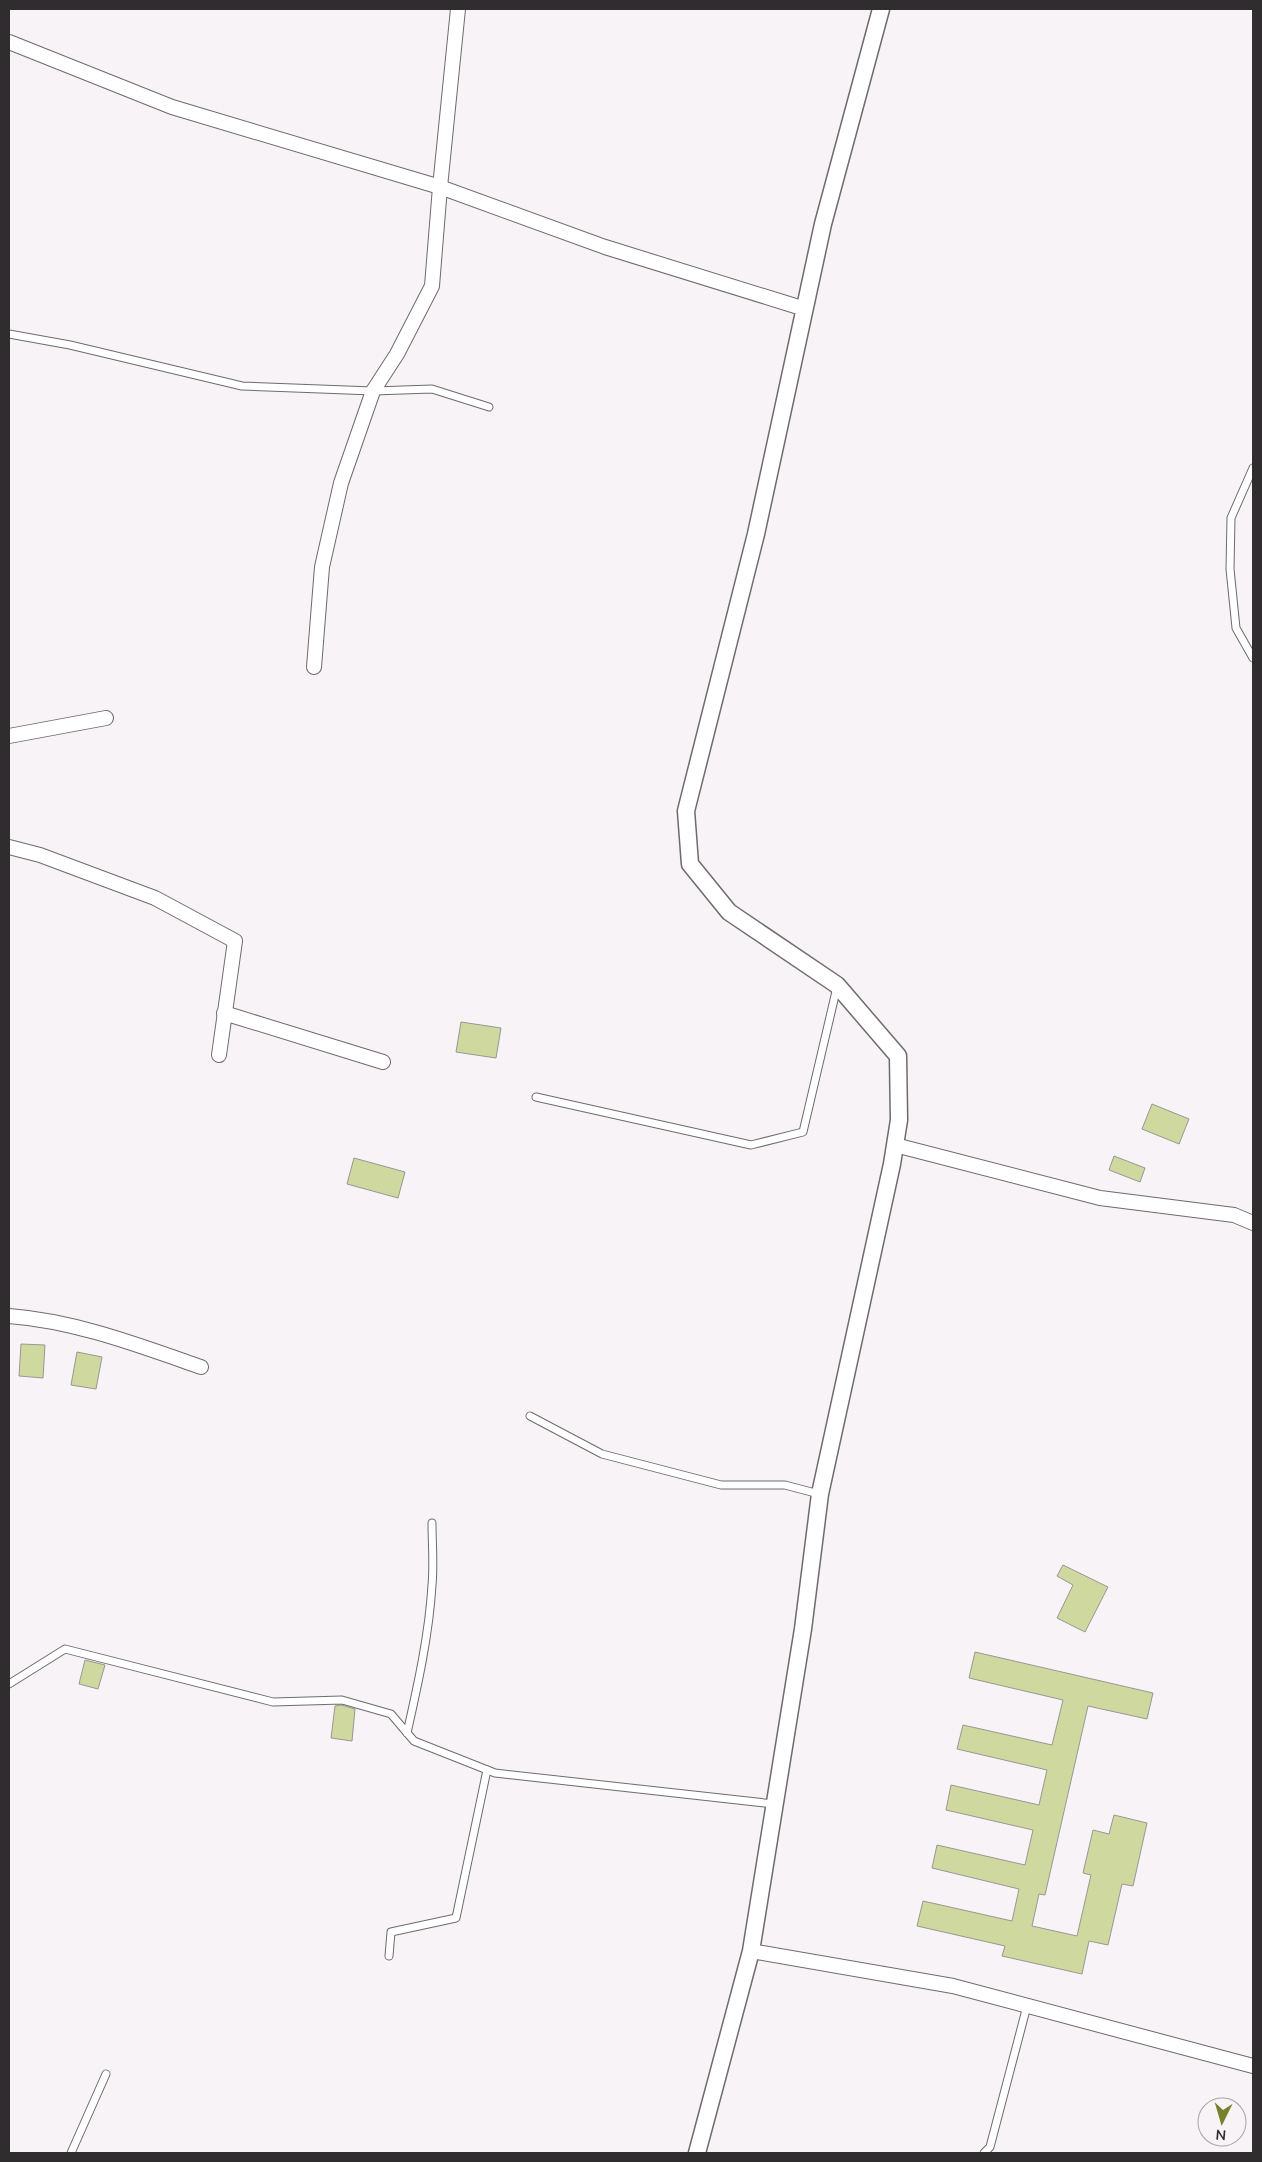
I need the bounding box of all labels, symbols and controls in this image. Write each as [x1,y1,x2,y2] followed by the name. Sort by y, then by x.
[1197,2097,1247,2147] north arrow
[1215,2125,1227,2144] text: N

